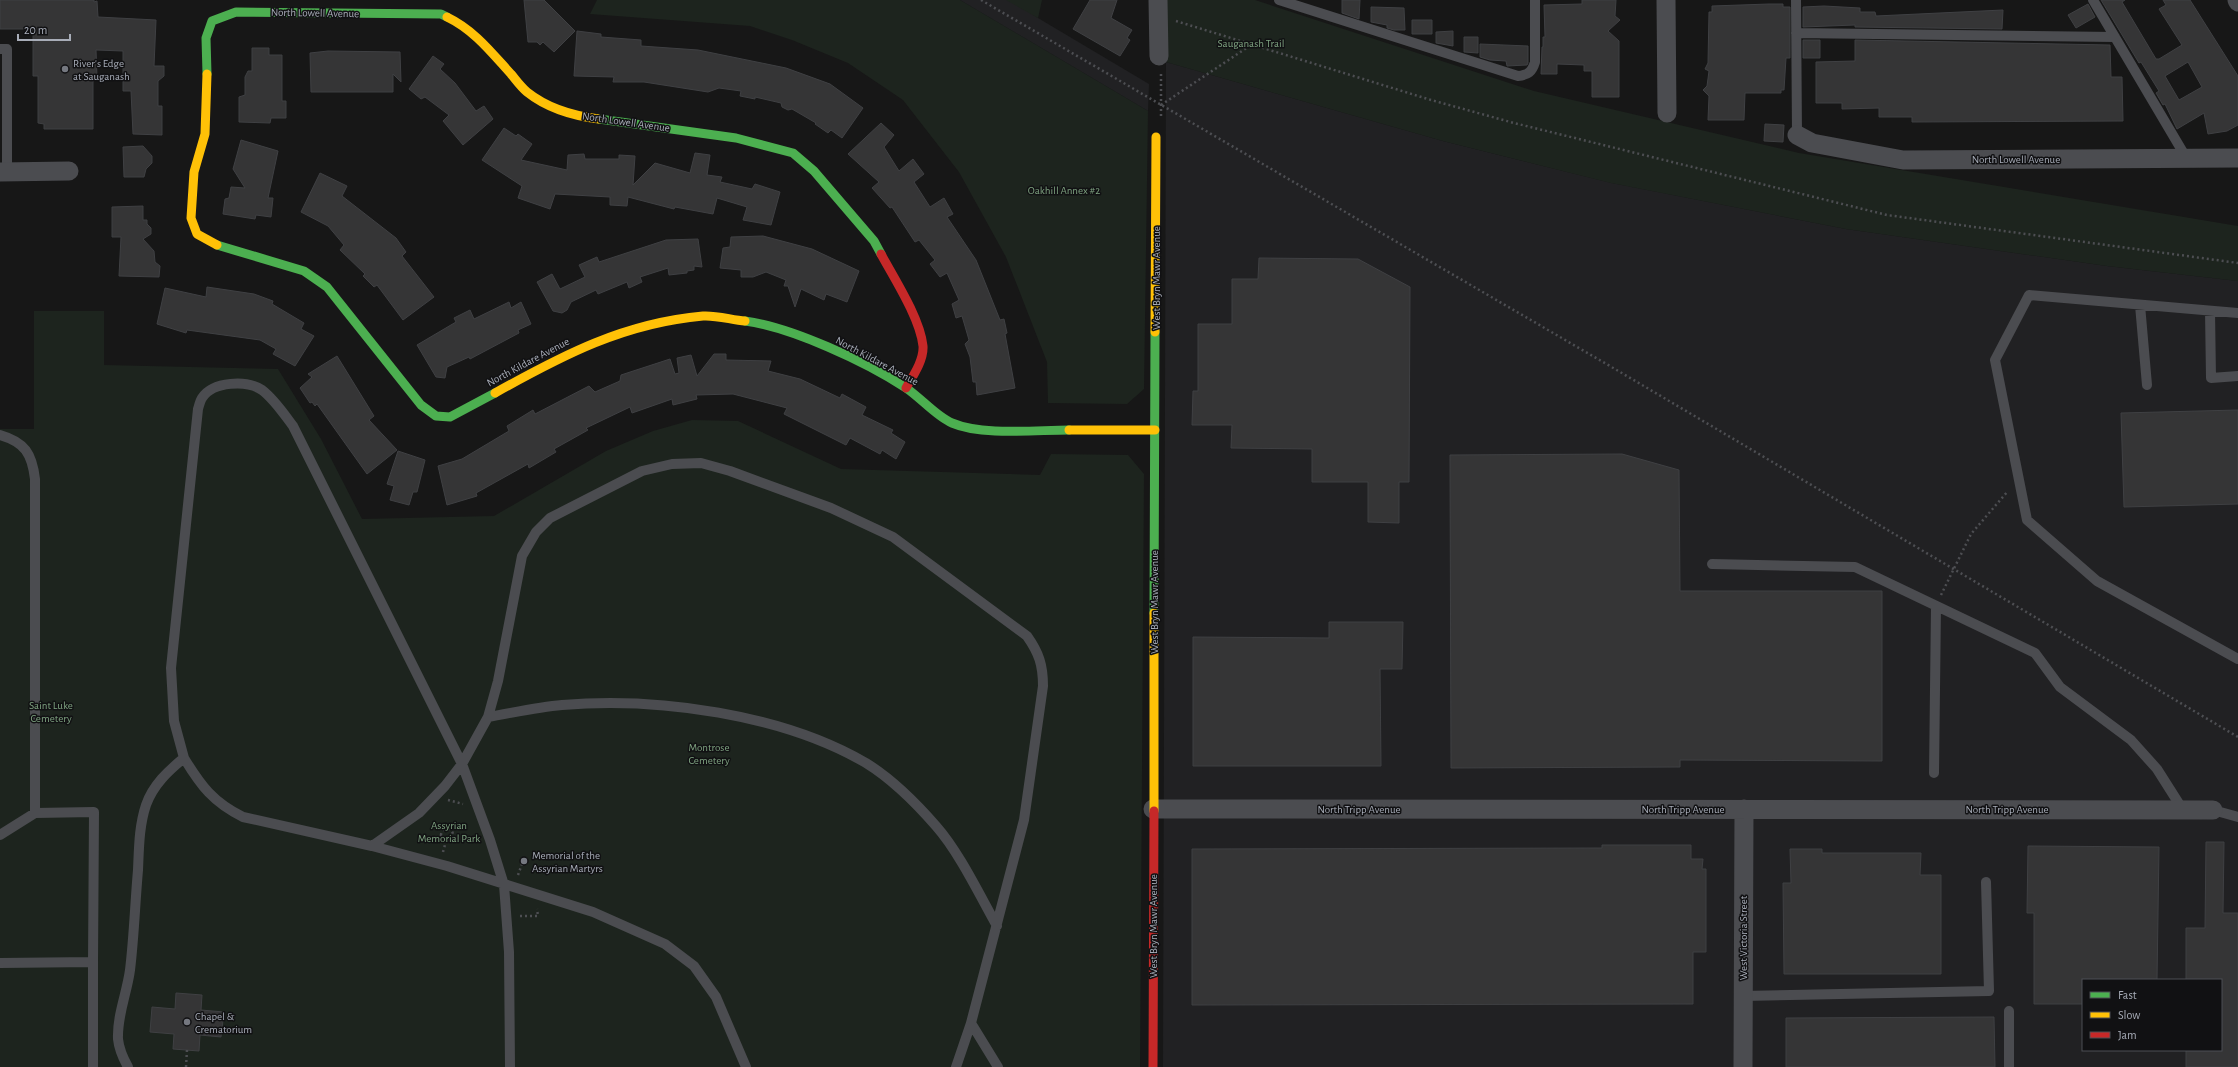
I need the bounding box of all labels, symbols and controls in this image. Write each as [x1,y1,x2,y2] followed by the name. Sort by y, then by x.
[271,7,359,19] street label: North Lowell Avenue
[18,16,70,42] scale bar
[24,24,47,36] text: 20 m
[1218,38,1284,49] park label: Sauganash Trail
[73,58,130,82] place label: River's Edge at Sauganash
[60,64,70,74] marker: River's Edge at Sauganash
[581,110,671,134] street label: North Lowell Avenue
[1972,154,2060,165] street label: North Lowell Avenue
[1028,185,1100,196] park label: Oakhill Annex #2
[1151,226,1162,330] street label: West Bryn Mawr Avenue
[834,335,920,387] street label: North Kildare Avenue
[485,336,571,388] street label: North Kildare Avenue
[1149,550,1160,654] street label: West Bryn Mawr Avenue
[29,700,73,724] park label: Saint Luke Cemetery
[688,742,730,766] park label: Montrose Cemetery
[1317,804,1401,815] street label: North Tripp Avenue
[1641,804,1725,815] street label: North Tripp Avenue
[1965,804,2049,815] street label: North Tripp Avenue
[418,820,480,844] park label: Assyrian Memorial Park
[532,850,603,874] place label: Memorial of the Assyrian Martyrs
[519,856,529,866] marker: Memorial of the Assyrian Martyrs
[1148,874,1159,978] street label: West Bryn Mawr Avenue
[1738,895,1749,980] street label: West Victoria Street
[2082,979,2222,1051] legend
[2118,989,2137,1001] text: Fast
[2118,1009,2140,1021] text: Slow
[195,1011,252,1035] place label: Chapel & Crematorium
[182,1017,192,1027] marker: Chapel & Crematorium
[2118,1029,2137,1041] text: Jam

